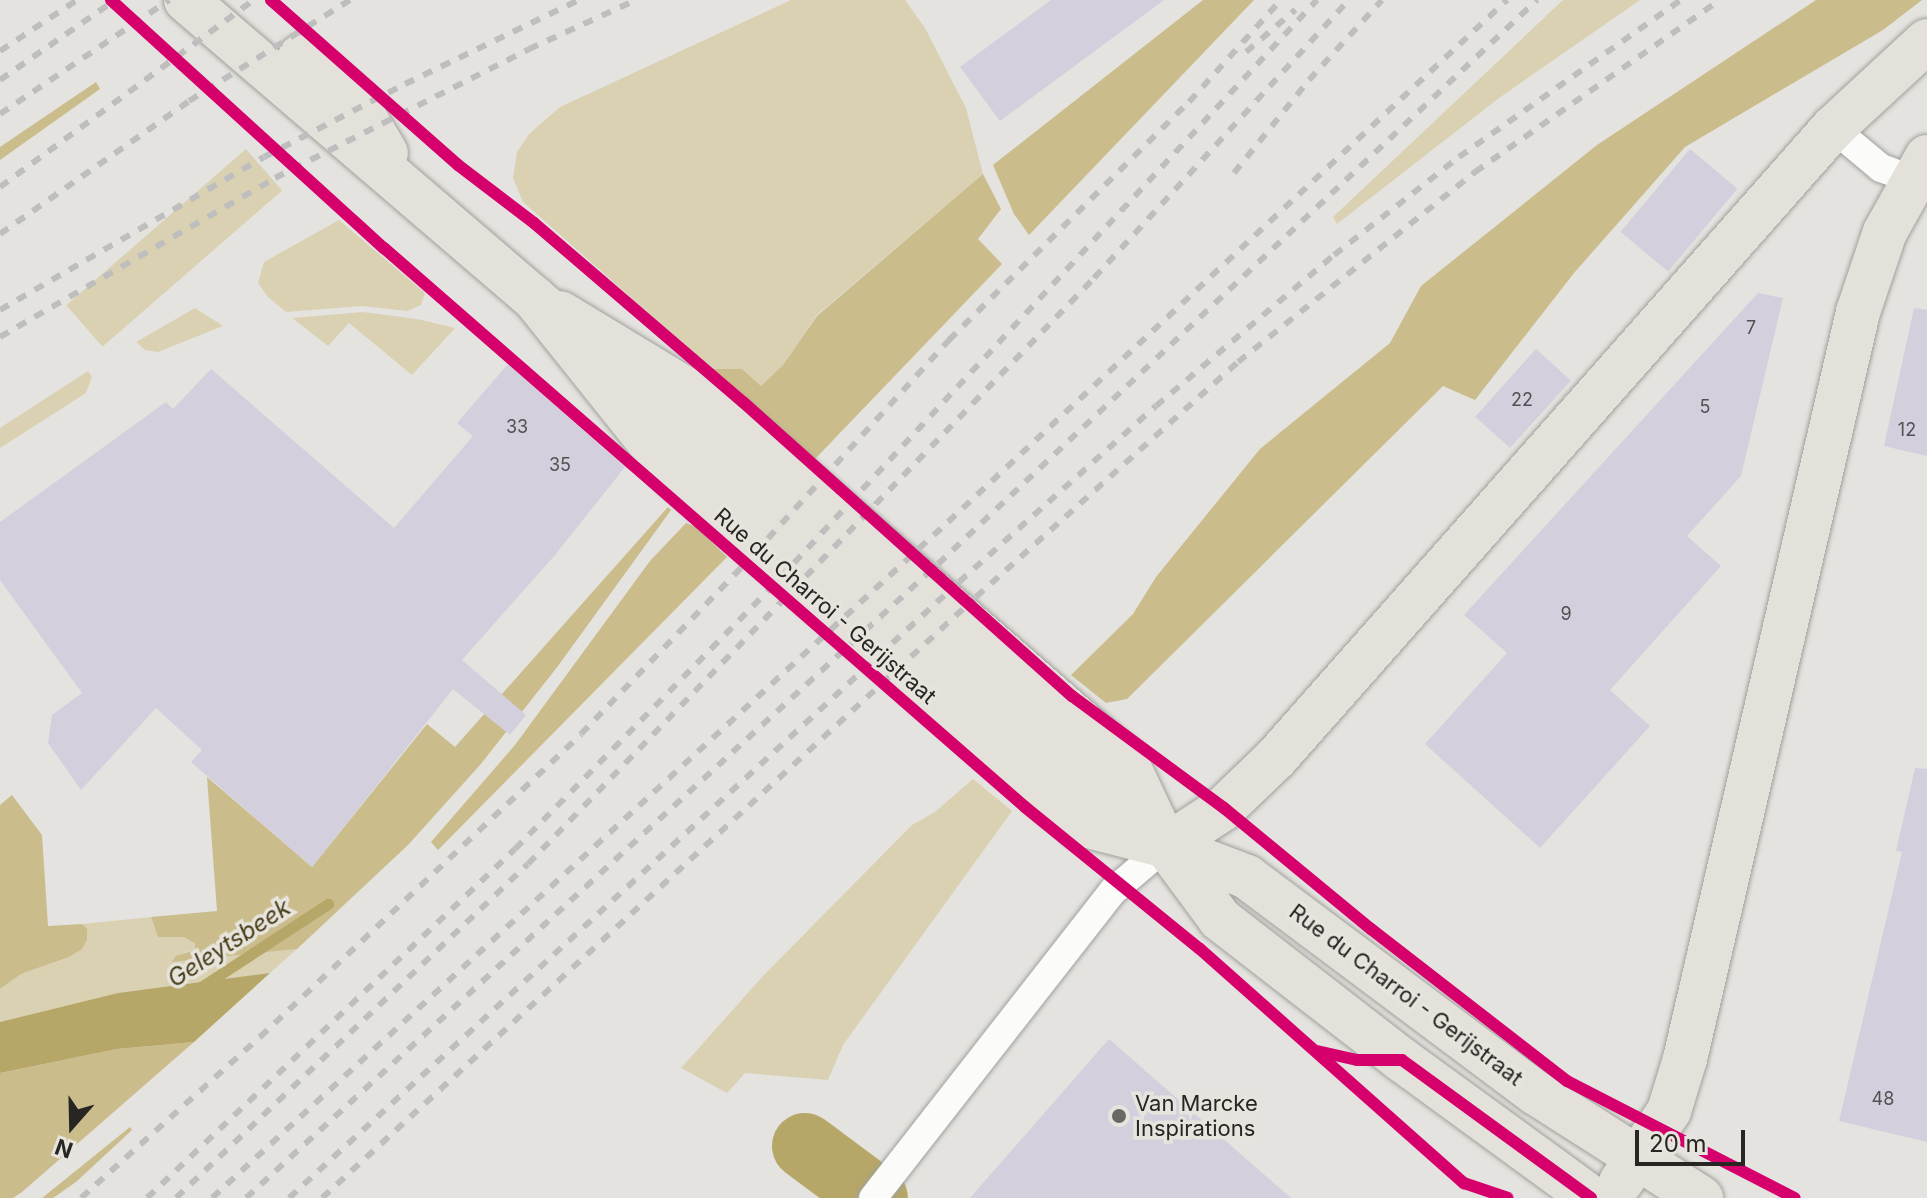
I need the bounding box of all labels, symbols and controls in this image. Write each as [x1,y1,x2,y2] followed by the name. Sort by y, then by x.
[1746,317,1756,339] house number: 7
[1511,389,1533,411] house number: 22
[1700,396,1710,418] house number: 5
[506,416,528,438] house number: 33
[1898,419,1916,441] house number: 12
[549,454,571,476] house number: 35
[709,502,941,710] street label: Rue du Charroi - Gerijstraat
[1560,603,1572,625] house number: 9
[162,893,296,993] water label: Geleytsbeek
[1284,899,1528,1091] street label: Rue du Charroi - Gerijstraat
[32,1086,112,1166] north arrow
[1872,1088,1894,1110] house number: 48
[1135,1090,1258,1142] place label: Van Marcke Inspirations
[1110,1107,1128,1125] marker: Van Marcke Inspirations
[1639,1114,1749,1164] scale bar
[1649,1129,1707,1158] text: 20 m
[51,1133,76,1164] text: N

